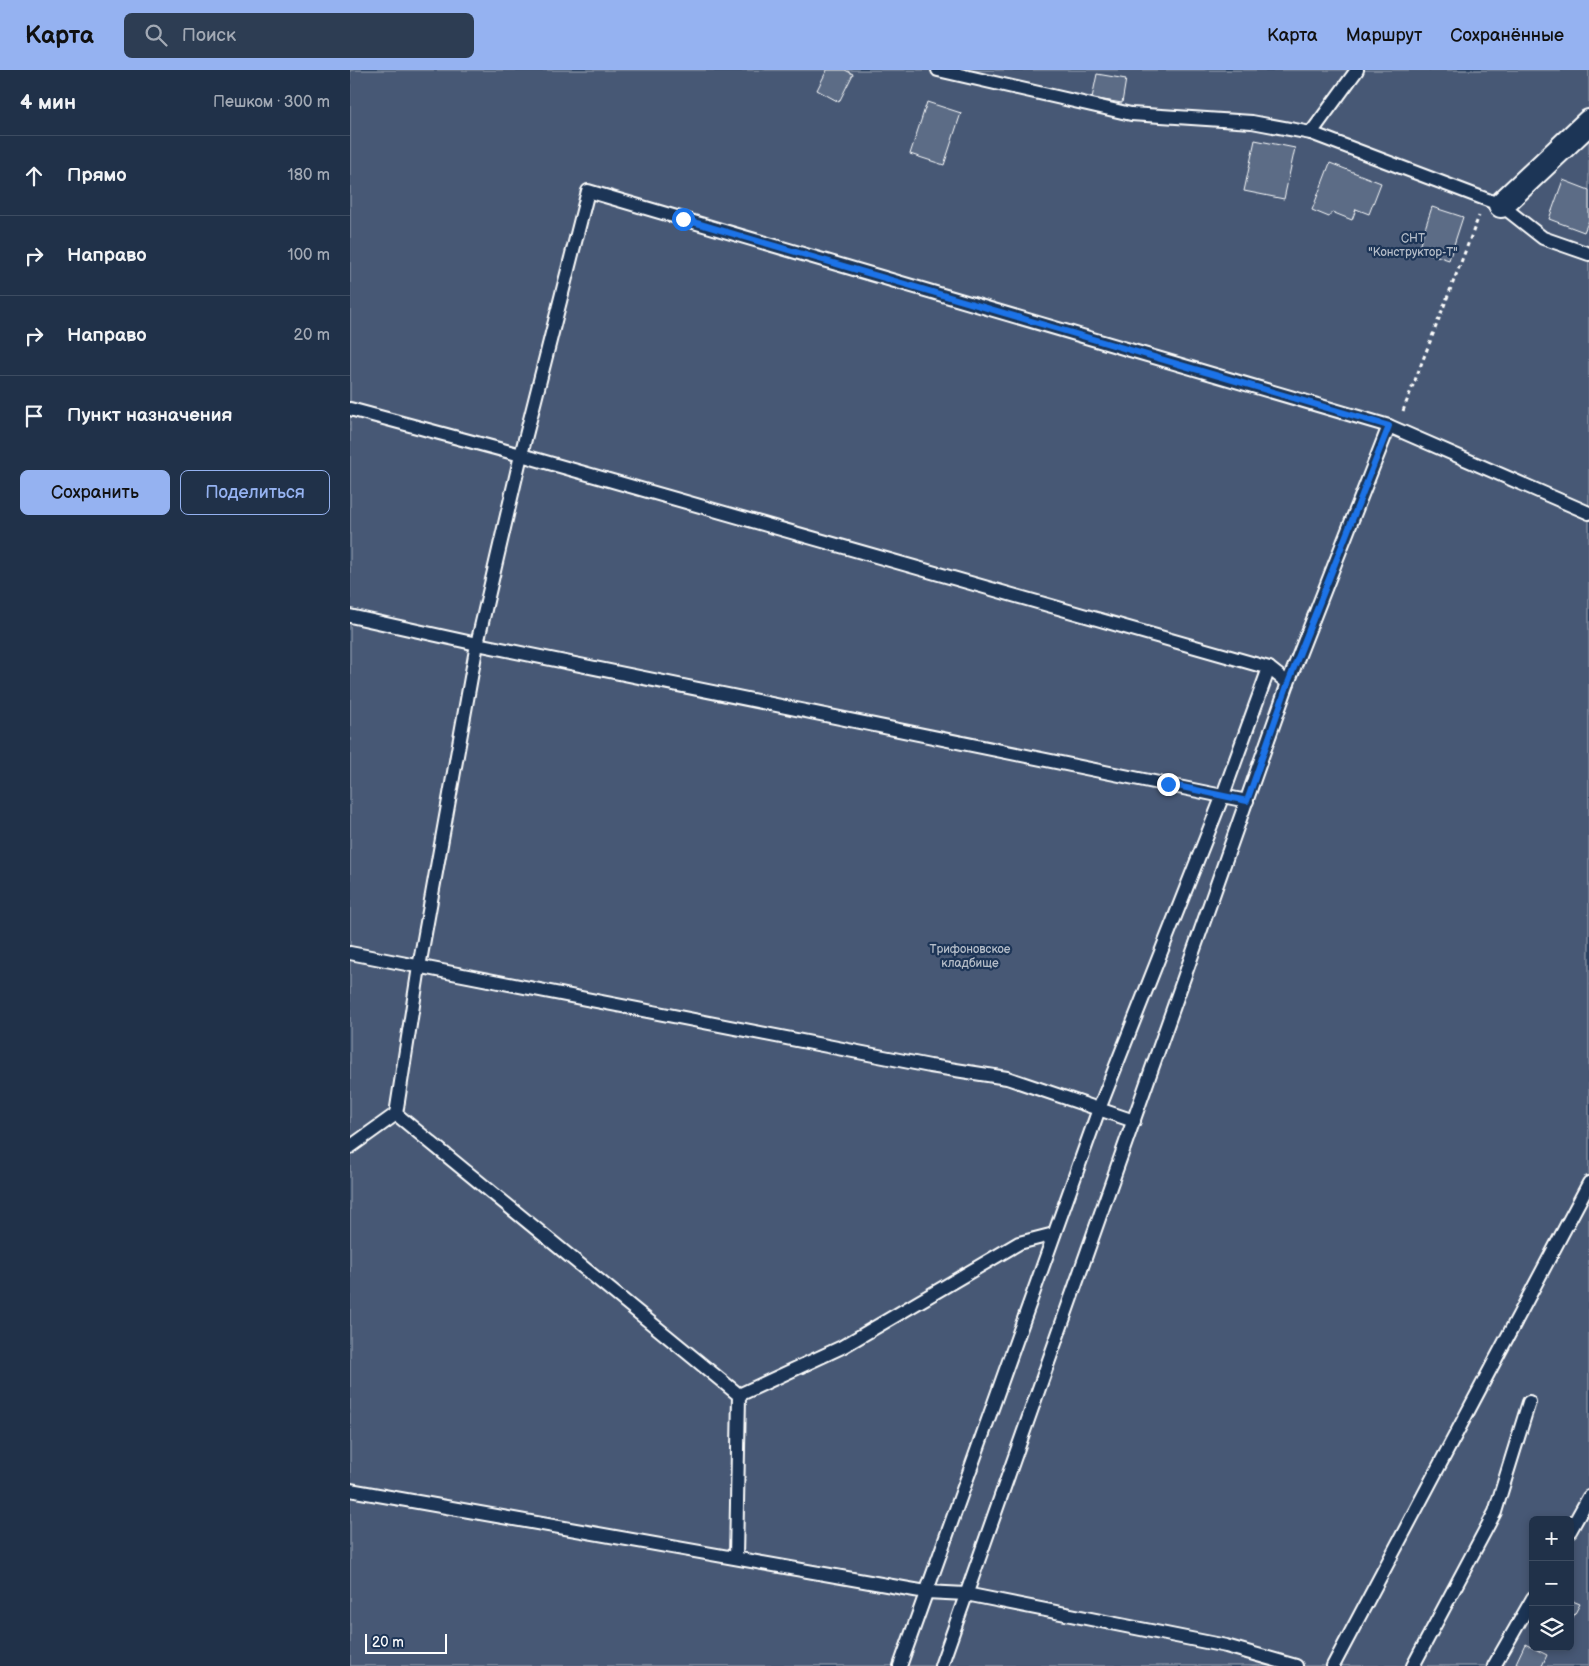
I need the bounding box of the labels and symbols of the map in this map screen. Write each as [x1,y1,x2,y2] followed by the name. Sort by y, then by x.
[672,208,695,231] route start
[1368,231,1458,260] park label: СНТ "Конструктор-Т"
[1157,773,1180,796] route end
[929,942,1011,971] park label: Трифоновское кладбище
[365,1631,448,1654] scale bar

